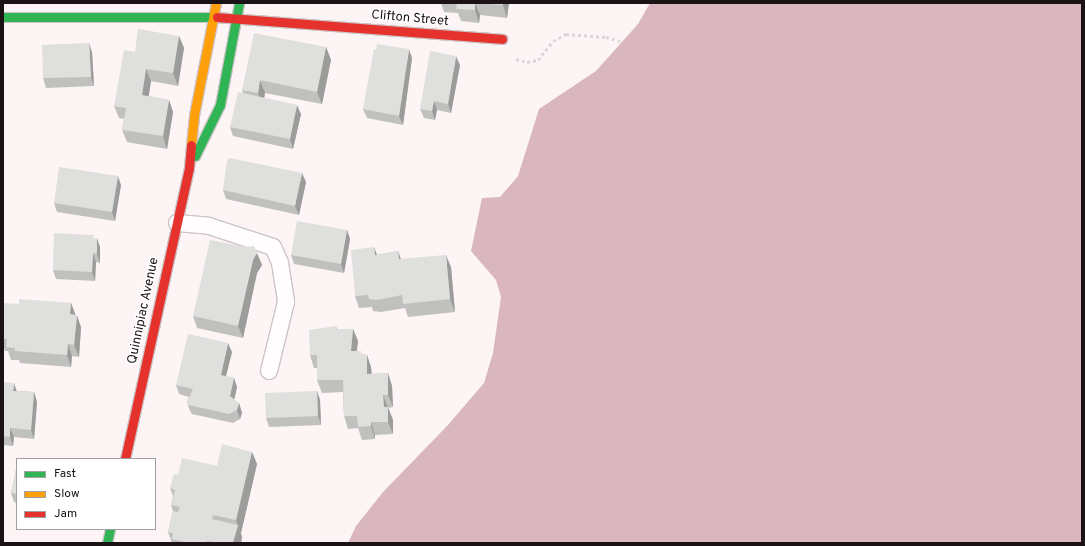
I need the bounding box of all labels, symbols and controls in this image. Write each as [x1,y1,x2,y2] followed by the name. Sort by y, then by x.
[371,8,449,30] street label: Clifton Street
[125,256,163,366] street label: Quinnipiac Avenue
[16,458,156,530] legend
[54,466,76,482] text: Fast
[54,486,80,502] text: Slow
[54,506,77,522] text: Jam

